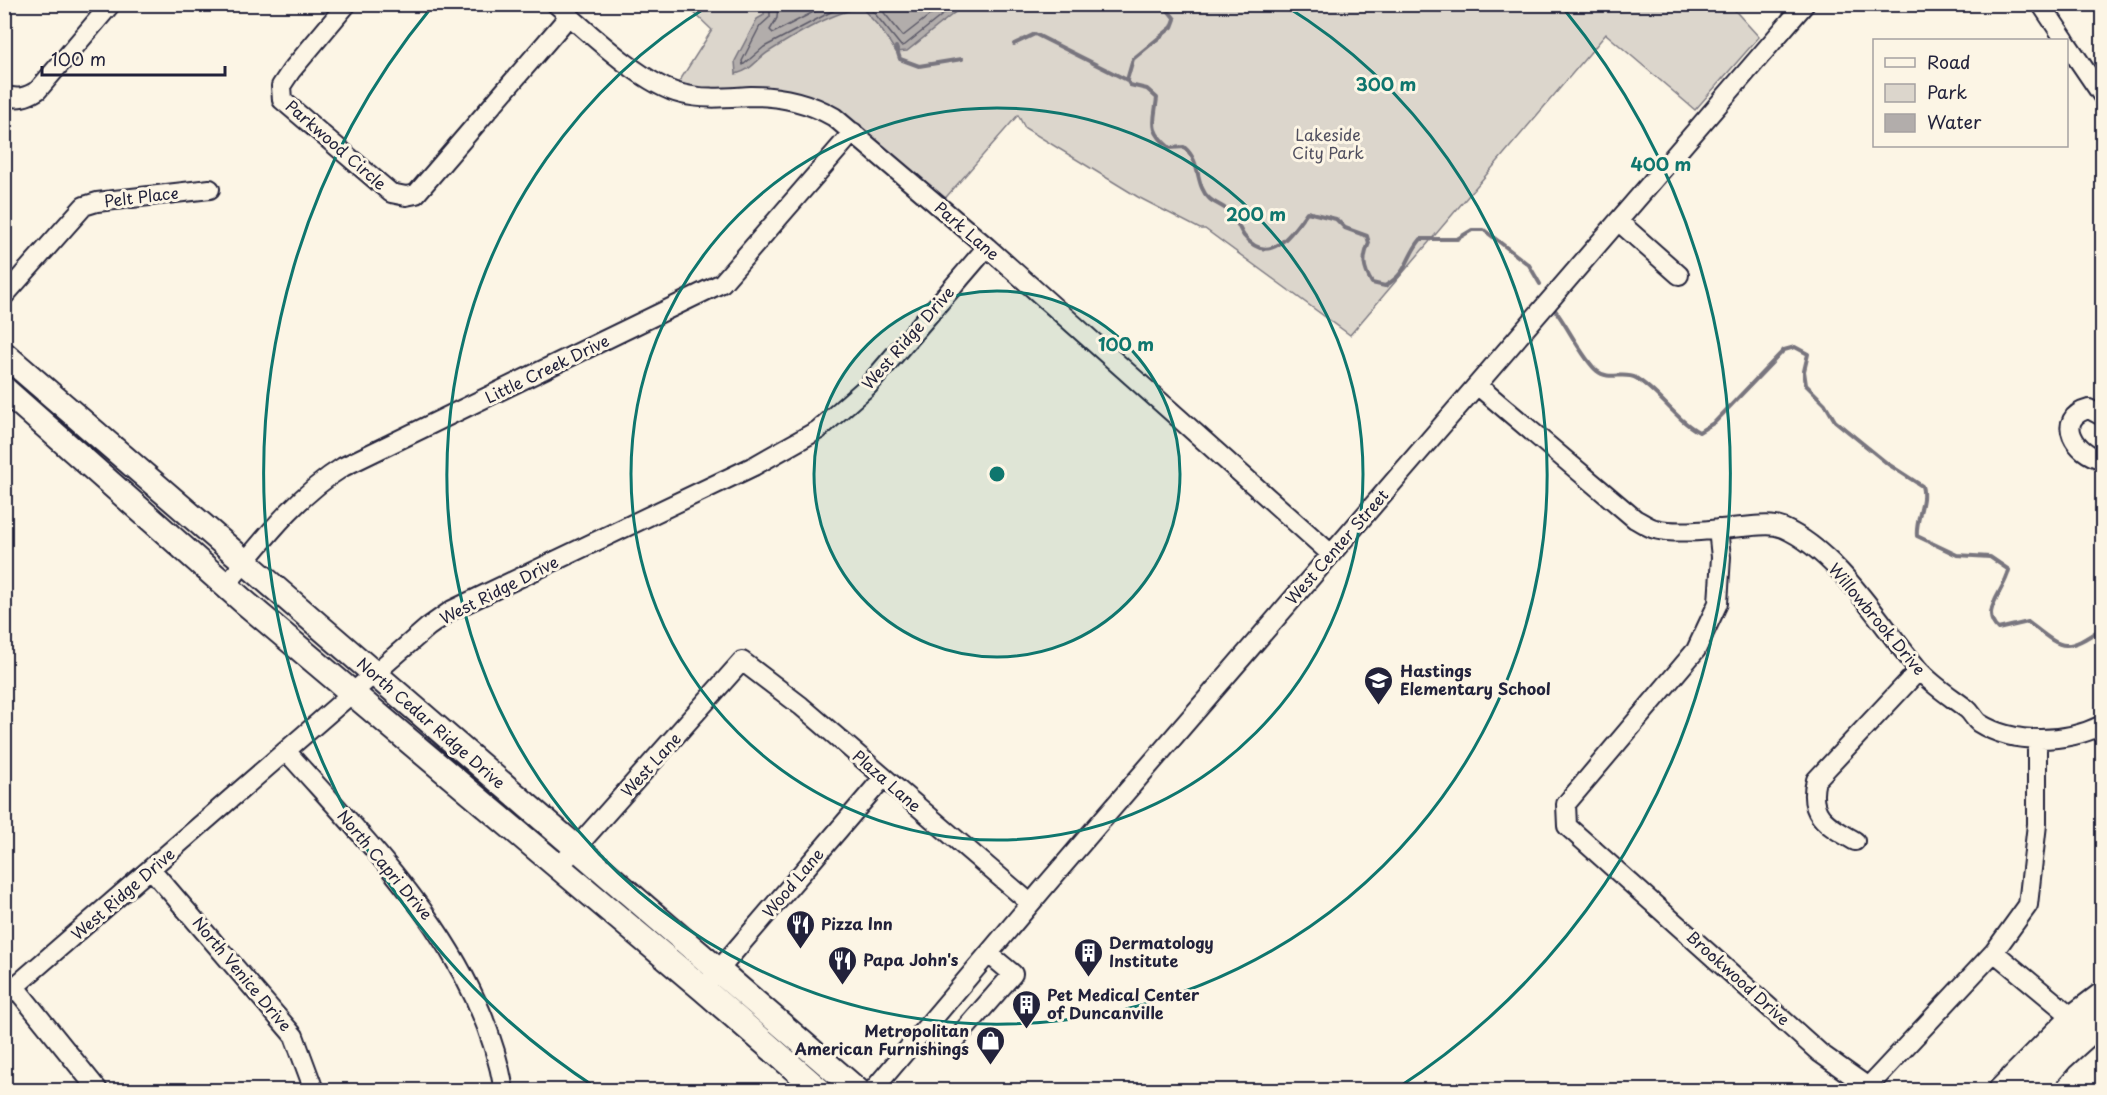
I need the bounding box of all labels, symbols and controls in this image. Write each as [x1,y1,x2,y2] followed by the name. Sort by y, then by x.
[42,39,225,77] scale bar
[1873,39,2068,147] legend
[51,45,106,72] text: 100 m
[1927,48,1971,75] text: Road
[1356,70,1416,97] text: 300 m
[1927,78,1967,105] text: Park
[281,94,392,195] street label: Parkwood Circle
[1927,108,1982,135] text: Water
[1292,122,1364,164] park label: Lakeside City Park
[1631,150,1691,177] text: 400 m
[102,180,179,212] street label: Pelt Place
[930,195,1005,265] street label: Park Lane
[1226,200,1286,227] text: 200 m
[855,280,959,394] street label: West Ridge Drive
[480,328,613,409] street label: Little Creek Drive
[1098,330,1154,357] text: 100 m
[987,464,1007,484] centre of rings
[1279,483,1394,609] street label: West Center Street
[435,549,562,629] street label: West Ridge Drive
[1824,557,1932,680] street label: Willowbrook Drive
[352,651,511,794] street label: North Cedar Ridge Drive
[1400,658,1551,700] place label: Hastings Elementary School
[1363,664,1395,706] school or university icon: Hastings Elementary School
[615,727,686,802] street label: West Lane
[848,744,927,817] street label: Plaza Lane
[332,804,439,925] street label: North Capri Drive
[65,841,179,945] street label: West Ridge Drive
[756,842,829,923] street label: Wood Lane
[784,908,816,950] restaurant icon: Pizza Inn
[188,911,298,1036] street label: North Venice Drive
[821,911,893,935] place label: Pizza Inn
[1682,924,1796,1030] street label: Brookwood Drive
[1109,930,1214,972] place label: Dermatology Institute
[1072,936,1104,978] building icon: Dermatology Institute
[826,944,858,986] restaurant icon: Papa John's
[863,947,959,971] place label: Papa John's
[1047,982,1200,1024] place label: Pet Medical Center of Duncanville
[1010,988,1042,1030] building icon: Pet Medical Center of Duncanville
[794,1018,969,1060] place label: Metropolitan American Furnishings
[974,1024,1006,1066] shop icon: Metropolitan American Furnishings

